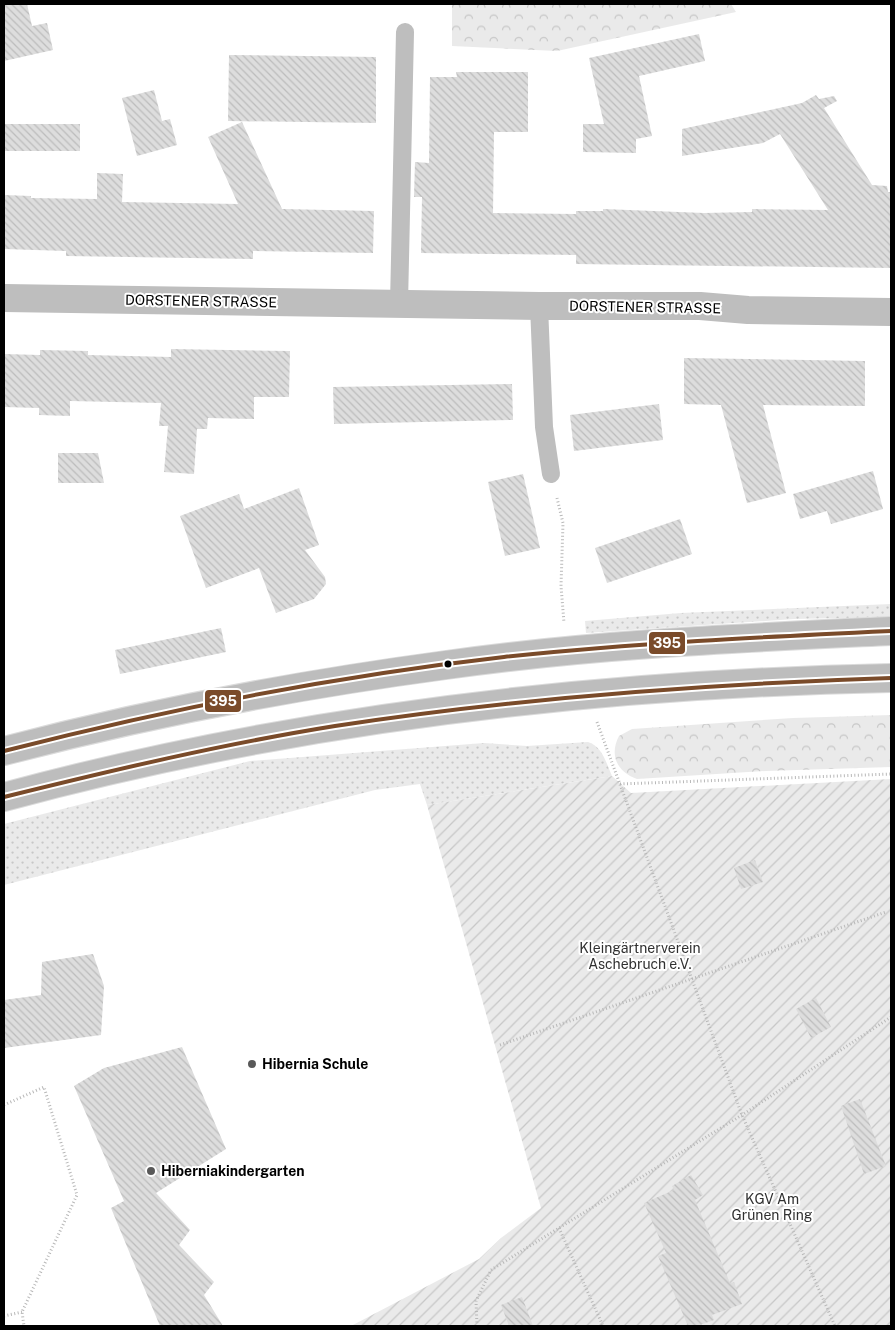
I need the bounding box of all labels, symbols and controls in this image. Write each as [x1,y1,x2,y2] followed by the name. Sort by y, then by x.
[125,292,277,310] street label: DORSTENER STRASSE
[569,298,721,316] street label: DORSTENER STRASSE
[648,631,686,655] line badge: 395
[653,635,681,651] text: 395
[443,659,453,669] unlabelled marker
[204,689,242,713] line badge: 395
[209,693,237,709] text: 395
[579,940,701,972] park label: Kleingärtnerverein Aschebruch e.V.
[262,1056,368,1072] place label: Hibernia Schule
[246,1058,258,1070] marker: Hibernia Schule
[161,1163,305,1179] place label: Hiberniakindergarten
[145,1165,157,1177] marker: Hiberniakindergarten
[731,1191,813,1223] park label: KGV Am Grünen Ring

